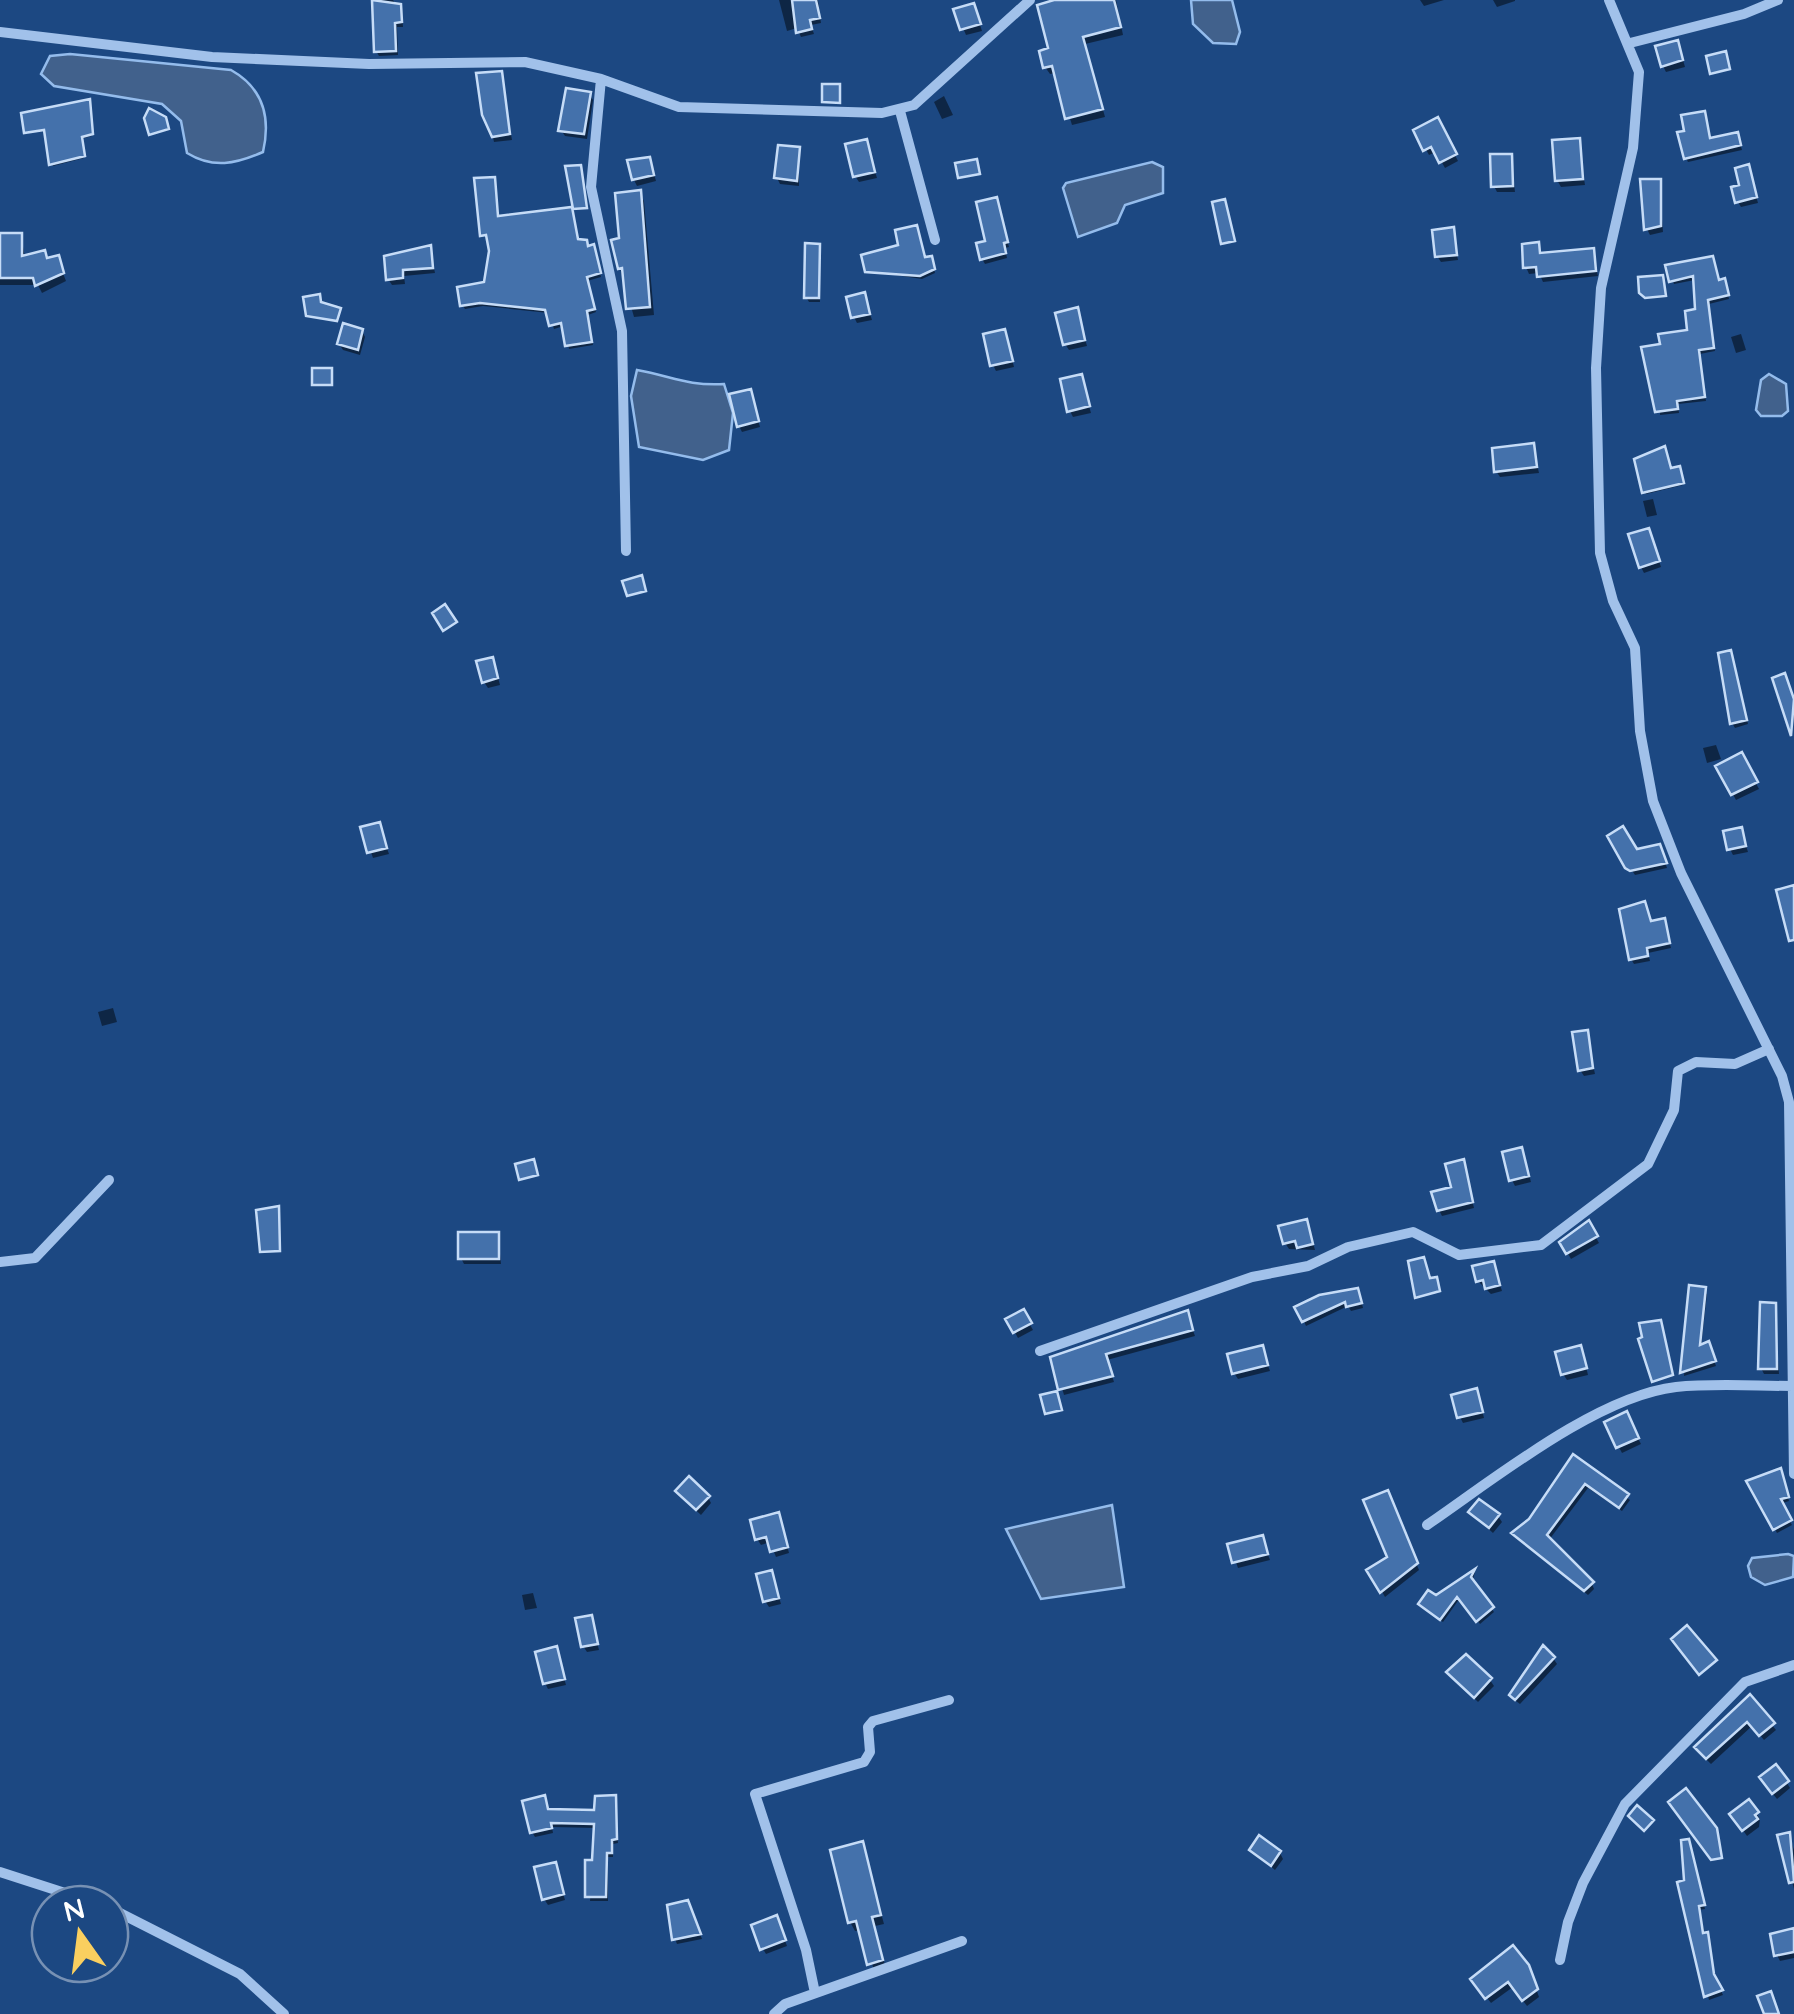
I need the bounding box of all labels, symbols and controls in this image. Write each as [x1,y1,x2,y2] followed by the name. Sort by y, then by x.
[30,1884,130,1984] north arrow
[60,1890,88,1929] text: N

